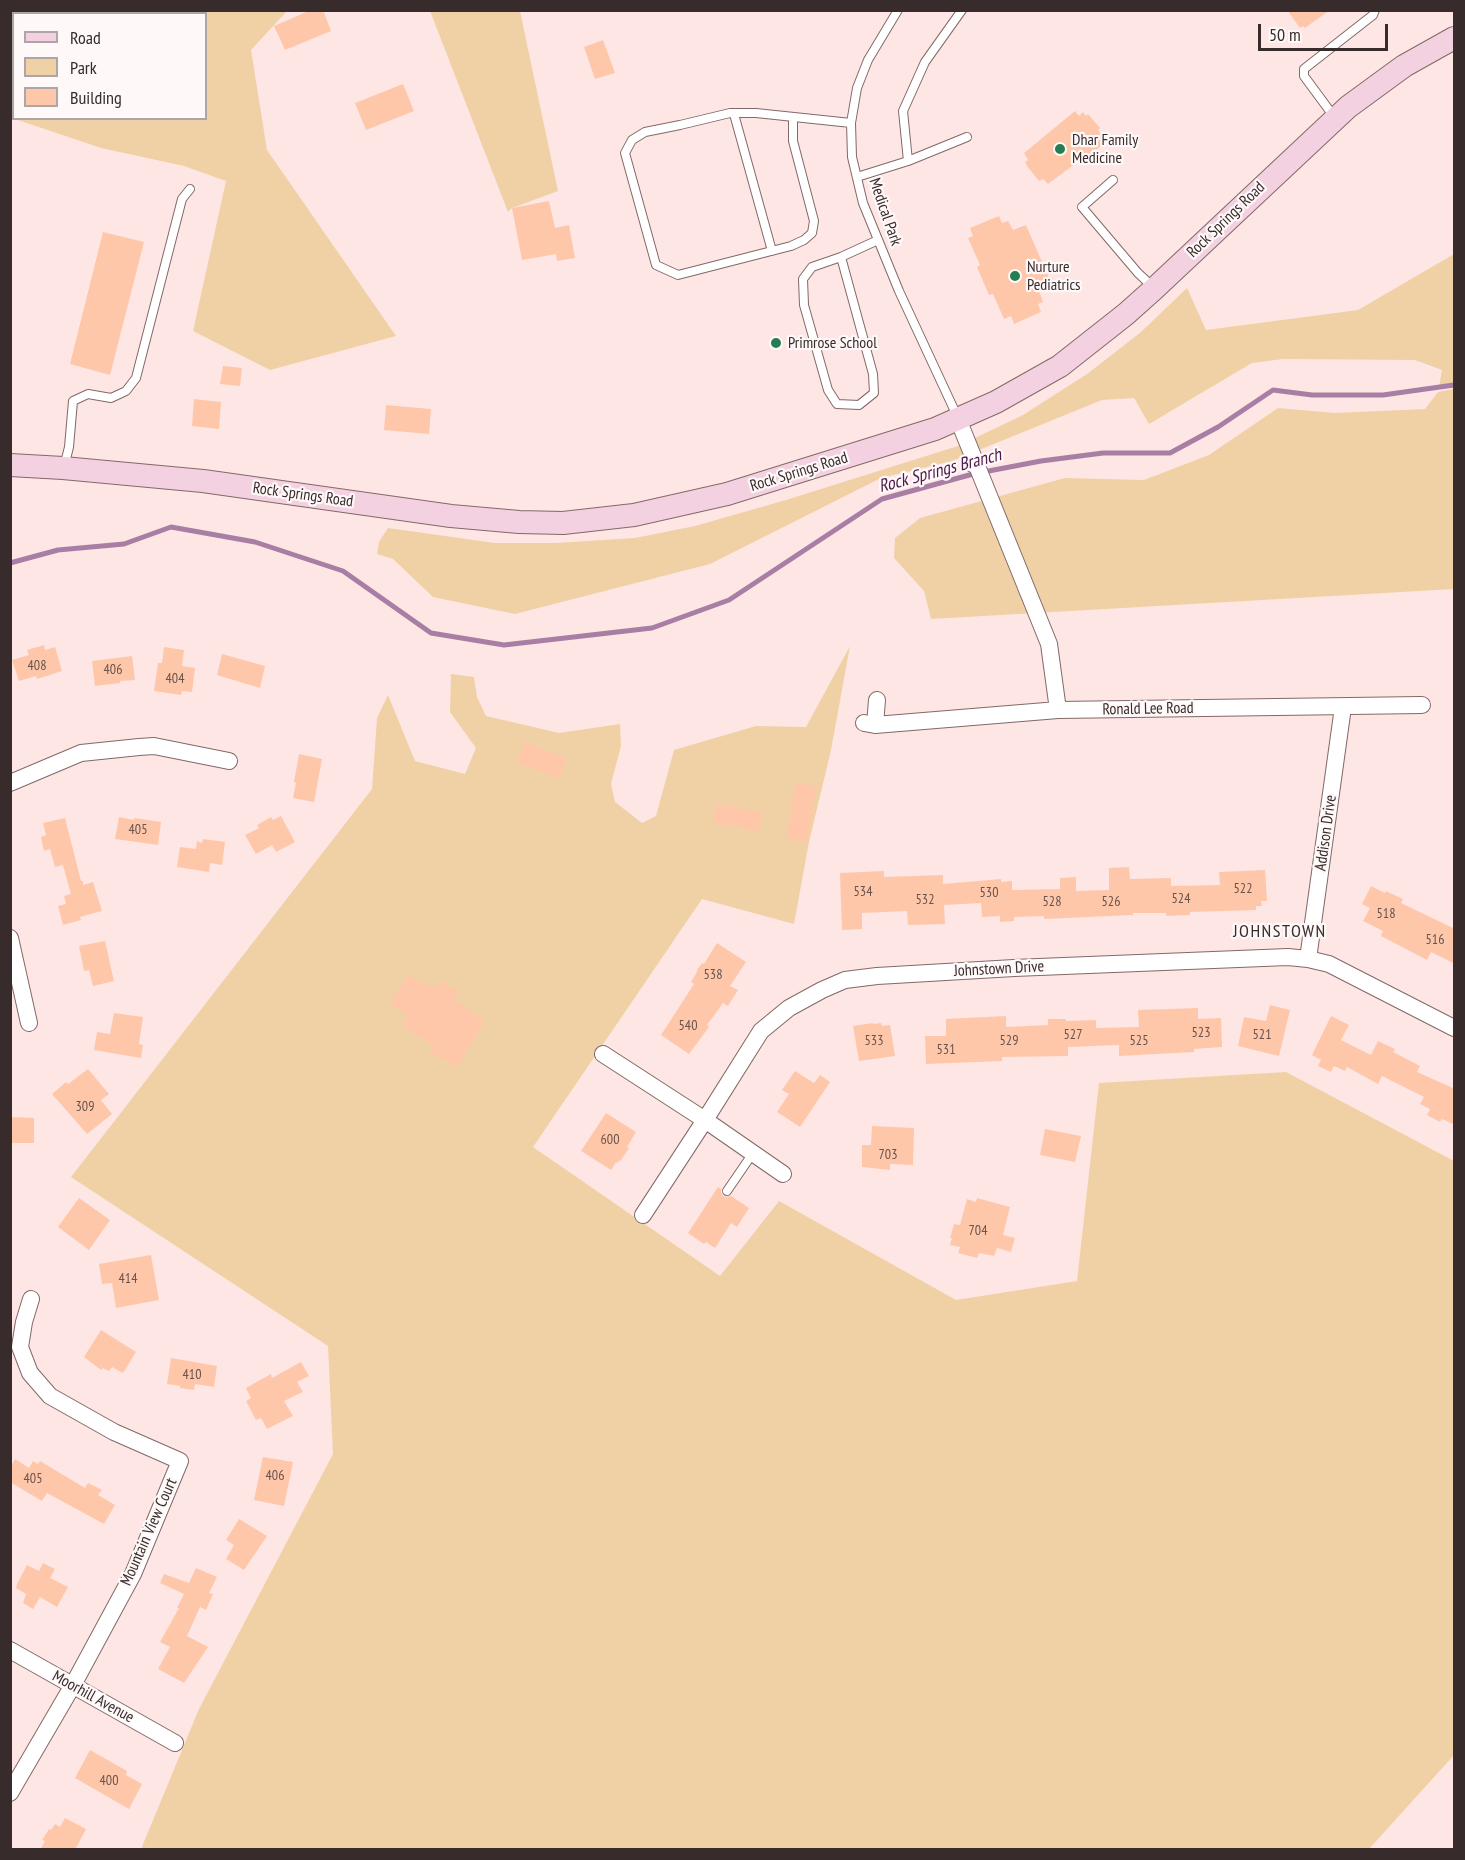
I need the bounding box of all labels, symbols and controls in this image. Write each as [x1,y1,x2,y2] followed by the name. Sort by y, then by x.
[12,12,207,120] legend
[1261,12,1392,50] scale bar
[1269,23,1301,46] text: 50 m
[70,26,101,49] text: Road
[70,56,97,79] text: Park
[70,86,122,109] text: Building
[1072,130,1138,168] place label: Dhar Family Medicine
[1053,142,1067,156] marker: Dhar Family Medicine
[864,176,906,248] street label: Medical Park
[1183,178,1269,262] street label: Rock Springs Road
[1027,257,1081,295] place label: Nurture Pediatrics
[1008,269,1022,283] marker: Nurture Pediatrics
[788,333,877,353] place label: Primrose School
[769,336,783,350] marker: Primrose School
[876,444,1004,498] water label: Rock Springs Branch
[748,448,850,496] street label: Rock Springs Road
[252,478,354,512] street label: Rock Springs Road
[28,658,46,674] house number: 408
[104,662,122,678] house number: 406
[166,671,184,687] house number: 404
[1102,699,1194,719] street label: Ronald Lee Road
[1311,794,1341,872] street label: Addison Drive
[129,822,147,838] house number: 405
[1234,881,1252,897] house number: 522
[854,884,872,900] house number: 534
[980,885,998,901] house number: 530
[1172,891,1190,907] house number: 524
[916,892,934,908] house number: 532
[1043,894,1061,910] house number: 528
[1102,894,1120,910] house number: 526
[1377,906,1395,922] house number: 518
[1233,921,1327,943] district label: JOHNSTOWN
[1426,932,1444,948] house number: 516
[953,957,1045,981] street label: Johnstown Drive
[704,967,722,983] house number: 538
[679,1018,697,1034] house number: 540
[1192,1025,1210,1041] house number: 523
[1064,1027,1082,1043] house number: 527
[1253,1027,1271,1043] house number: 521
[865,1033,883,1049] house number: 533
[1000,1033,1018,1049] house number: 529
[1130,1033,1148,1049] house number: 525
[937,1042,955,1058] house number: 531
[76,1099,94,1115] house number: 309
[601,1132,619,1148] house number: 600
[879,1147,897,1163] house number: 703
[969,1223,987,1239] house number: 704
[119,1271,137,1287] house number: 414
[183,1367,201,1383] house number: 410
[266,1468,284,1484] house number: 406
[24,1471,42,1487] house number: 405
[117,1475,181,1589] street label: Mountain View Court
[49,1667,137,1727] street label: Moorhill Avenue
[100,1773,118,1789] house number: 400

